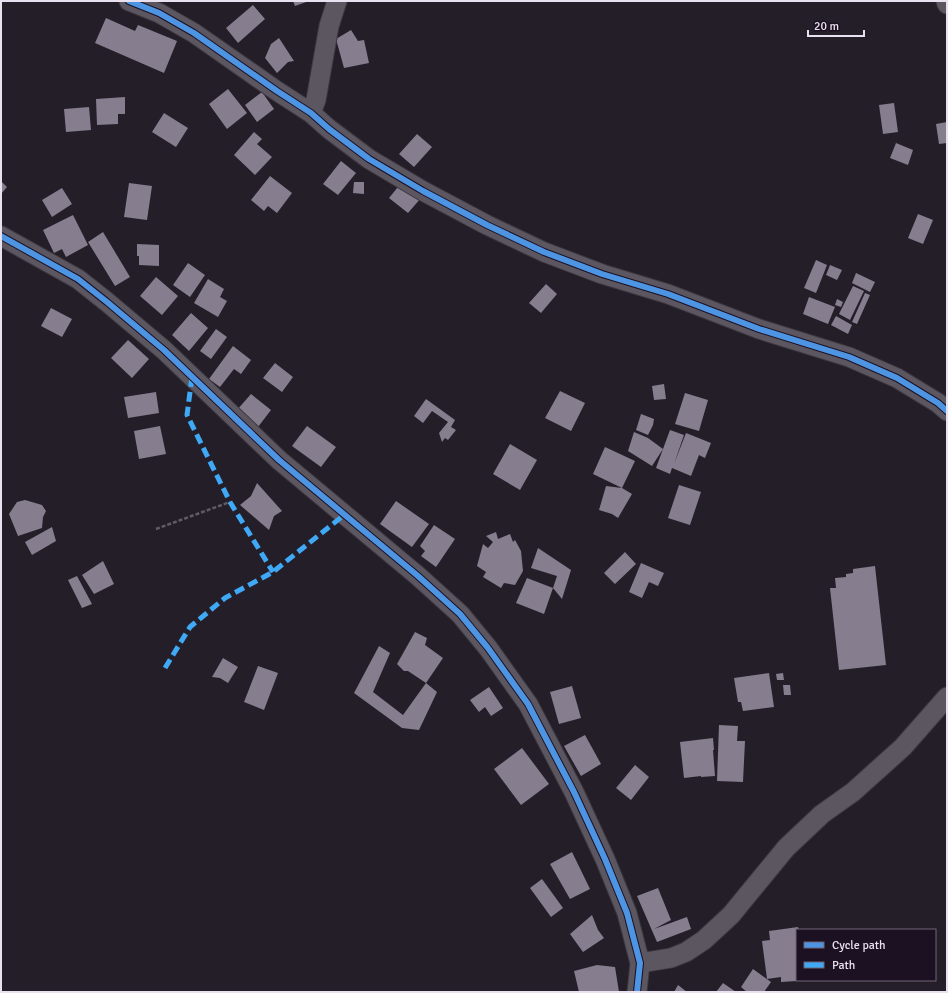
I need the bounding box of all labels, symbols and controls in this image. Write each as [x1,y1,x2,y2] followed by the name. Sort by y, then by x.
[808,12,864,38] scale bar
[814,19,839,34] text: 20 m
[796,929,936,981] legend
[832,938,885,953] text: Cycle path
[832,958,855,973] text: Path

